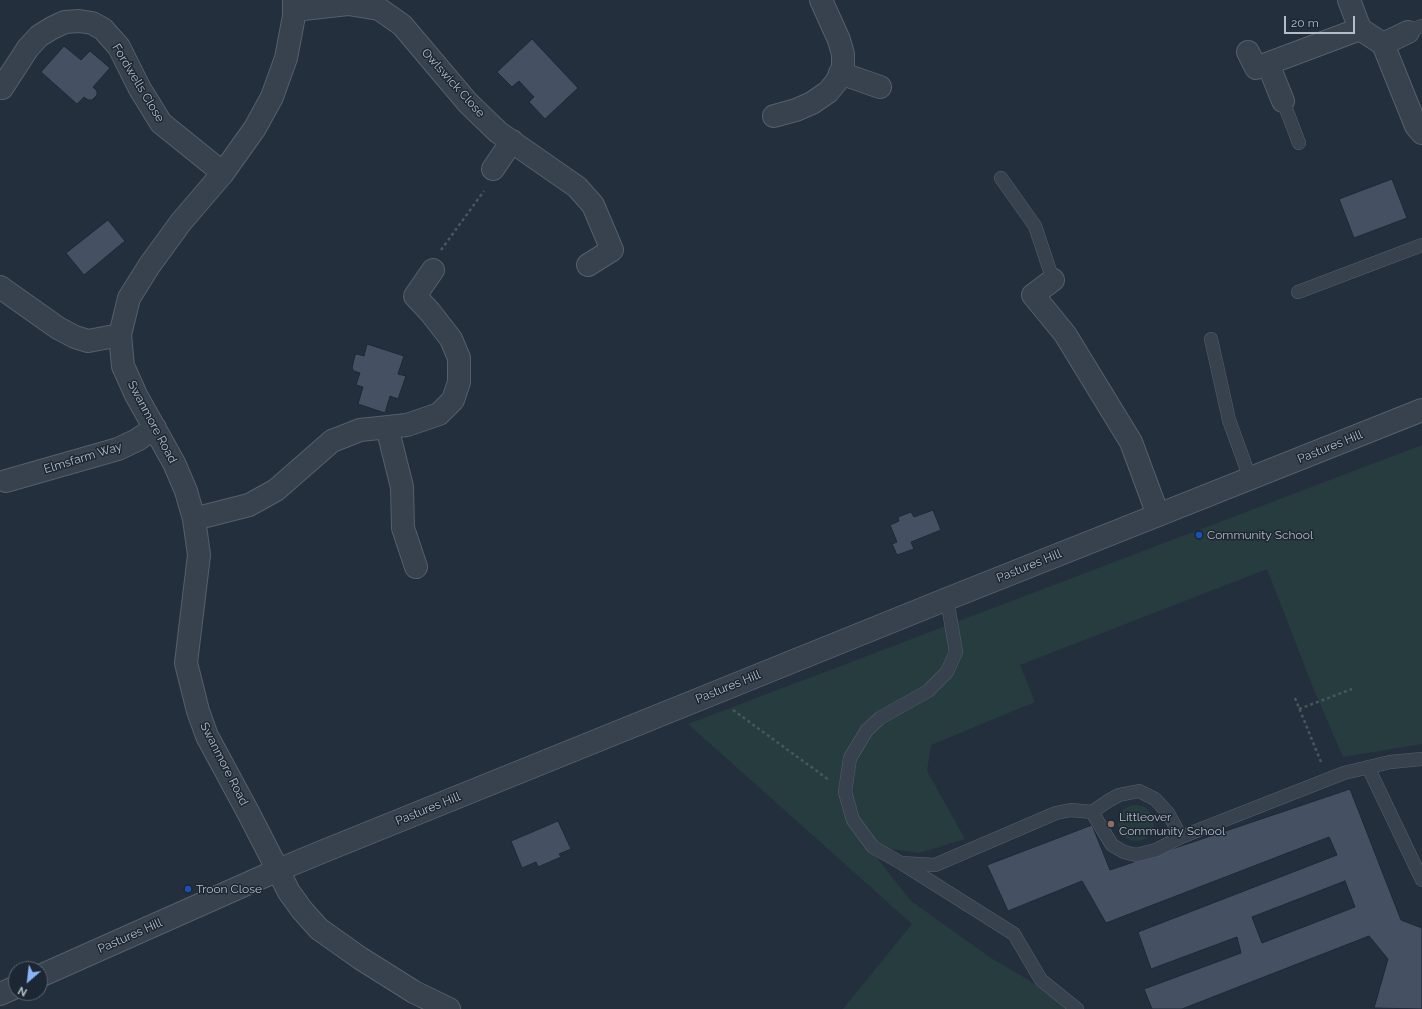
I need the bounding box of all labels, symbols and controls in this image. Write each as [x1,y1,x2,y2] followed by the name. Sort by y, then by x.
[1286,8,1357,34] scale bar
[1291,16,1319,30] text: 20 m
[109,41,167,125] street label: Fordwells Close
[418,46,488,120] street label: Owlswick Close
[124,378,180,466] street label: Swanmore Road
[1295,427,1365,467] street label: Pastures Hill
[42,439,124,477] street label: Elmsfarm Way
[1207,528,1313,542] place label: Community School
[1194,530,1204,540] marker: Community School
[994,546,1064,586] street label: Pastures Hill
[693,667,763,707] street label: Pastures Hill
[197,720,251,808] street label: Swanmore Road
[393,789,463,829] street label: Pastures Hill
[1119,810,1225,838] place label: Littleover Community School
[1106,819,1116,829] marker: Littleover Community School
[196,882,262,896] place label: Troon Close
[183,884,193,894] marker: Troon Close
[96,915,164,957] street label: Pastures Hill
[8,961,48,1001] north arrow
[16,983,29,999] text: N

